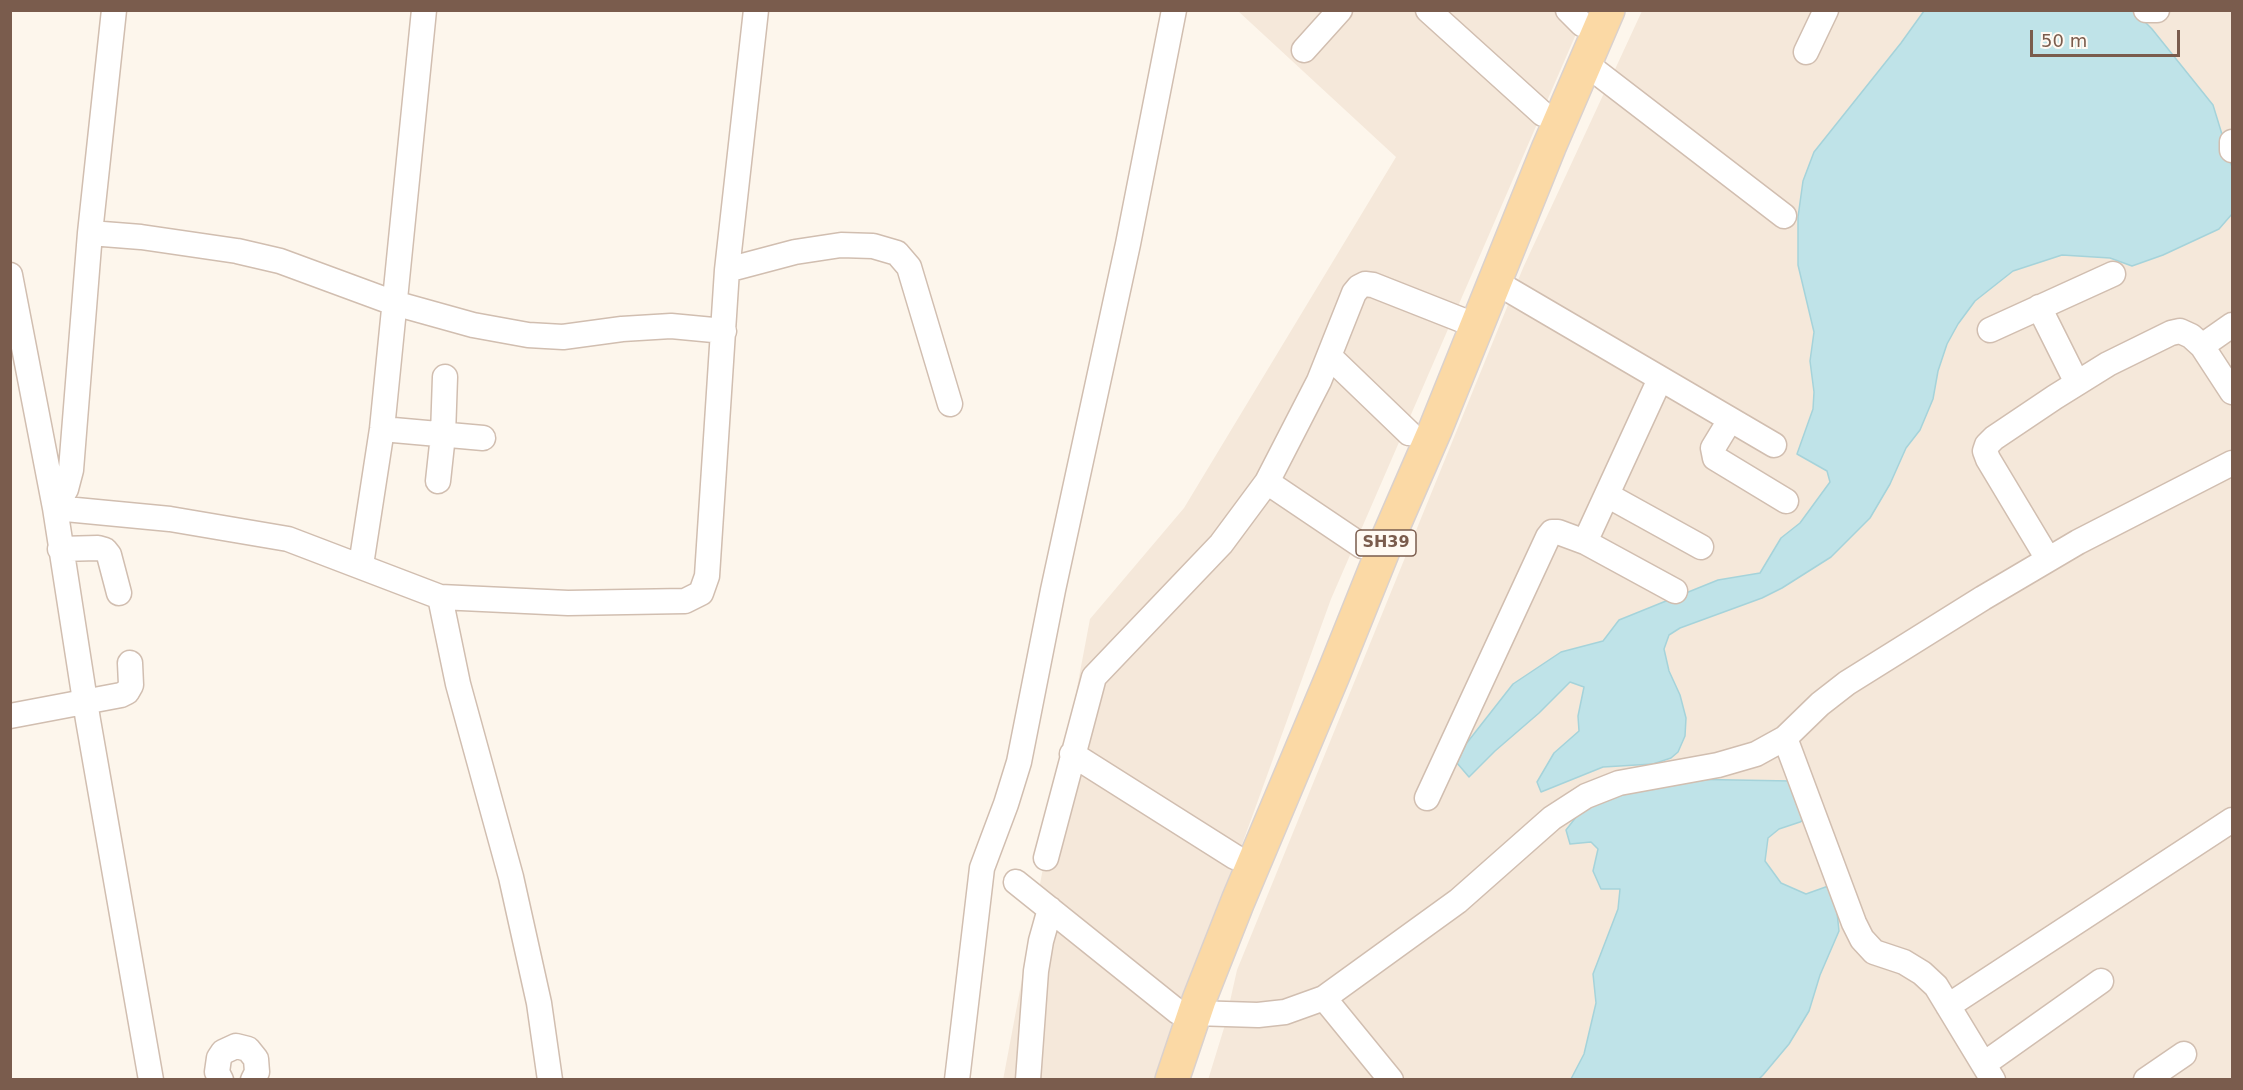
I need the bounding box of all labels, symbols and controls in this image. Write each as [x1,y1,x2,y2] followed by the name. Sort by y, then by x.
[2033,18,2183,56] scale bar
[2041,30,2087,51] text: 50 m
[1356,530,1416,556] road number: SH39

